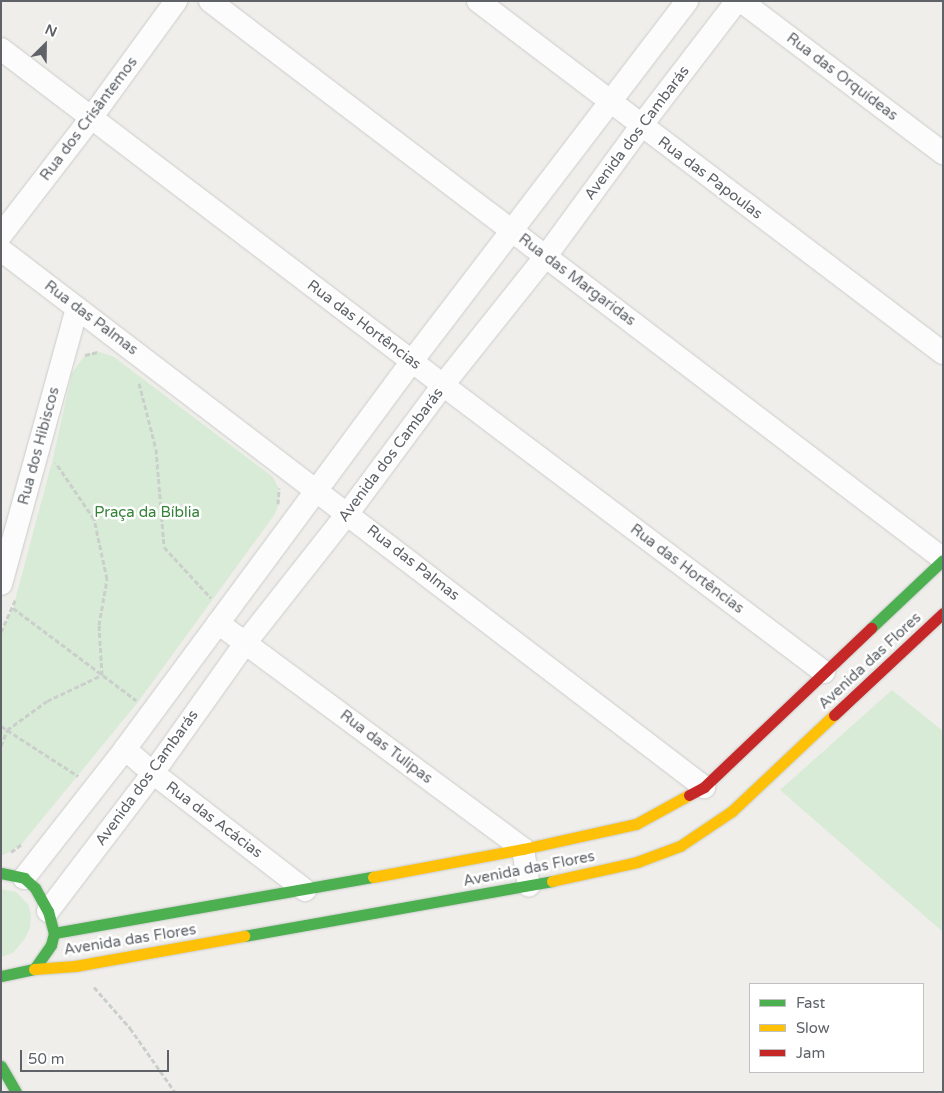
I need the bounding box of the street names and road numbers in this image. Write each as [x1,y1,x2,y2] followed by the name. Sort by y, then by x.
[783,29,901,125] street label: Rua das Orquídeas
[37,54,141,184] street label: Rua dos Crisântemos
[581,62,693,204] street label: Avenida dos Cambarás
[654,133,766,223] street label: Rua das Papoulas
[515,230,639,330] street label: Rua das Margaridas
[304,276,424,374] street label: Rua das Hortências
[41,277,141,359] street label: Rua das Palmas
[335,384,447,526] street label: Avenida dos Cambarás
[15,385,63,507] street label: Rua dos Hibiscos
[627,520,747,618] street label: Rua das Hortências
[363,521,463,605] street label: Rua das Palmas
[815,609,925,713] street label: Avenida das Flores
[336,706,436,788] street label: Rua das Tulipas
[92,707,202,849] street label: Avenida dos Cambarás
[162,778,266,862] street label: Rua das Acácias
[462,847,596,891] street label: Avenida das Flores
[63,921,197,959] street label: Avenida das Flores

